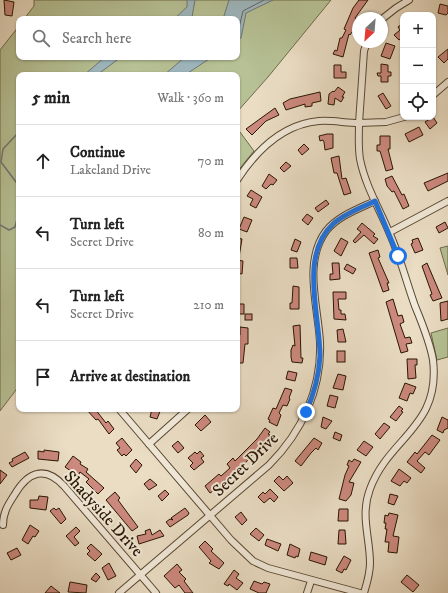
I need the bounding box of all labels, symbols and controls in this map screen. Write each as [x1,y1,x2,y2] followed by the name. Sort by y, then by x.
[352,12,388,48] north arrow
[400,12,436,120] map controls
[400,12,436,48] button: +
[16,16,240,60] search box
[30,27,52,49] icon: search
[62,29,131,48] text: Search here
[400,48,436,84] button: −
[400,84,436,120] button: locate
[32,87,70,109] text: 5 min
[157,90,224,106] text: Walk · 360 m
[70,143,125,162] text: Continue
[32,150,54,172] icon: ahead
[198,153,224,169] text: 70 m
[70,162,151,178] text: Lakeland Drive
[70,215,124,234] text: Turn left
[32,222,54,244] icon: left
[198,225,224,241] text: 80 m
[70,234,134,250] text: Secret Drive
[389,247,407,265] route start
[70,287,124,306] text: Turn left
[32,294,54,316] icon: left
[193,297,224,313] text: 210 m
[70,306,134,322] text: Secret Drive
[32,366,54,388] icon: arrive
[70,367,190,386] text: Arrive at destination
[297,403,315,421] route end
[208,428,283,502] street label: Secret Drive
[59,466,148,561] street label: Shadyside Drive

